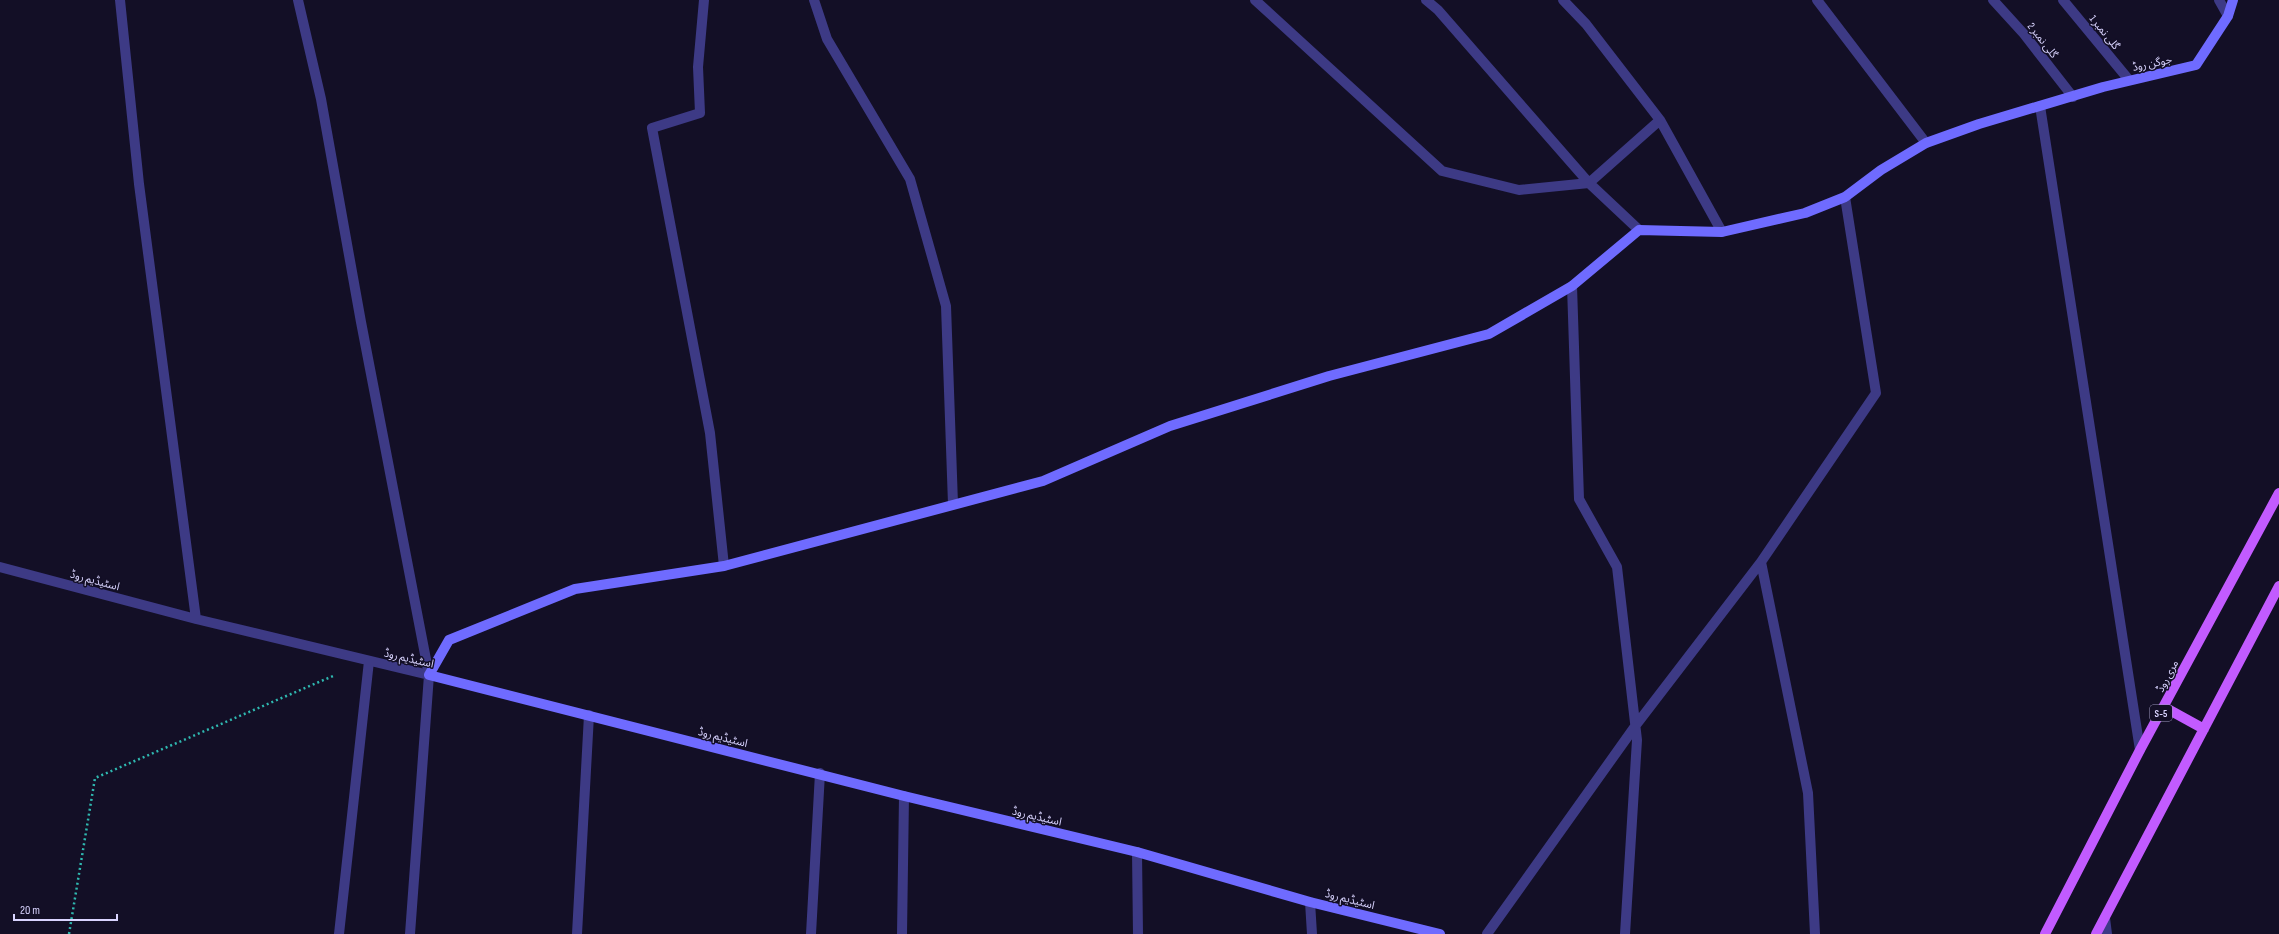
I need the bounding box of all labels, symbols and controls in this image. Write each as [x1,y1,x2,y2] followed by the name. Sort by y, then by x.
[2087,12,2123,53] street label: گلی نمبر 1
[2025,20,2061,61] street label: گلی نمبر 2
[2131,53,2174,74] street label: جوگن روڈ
[68,567,121,595] street label: اسٹیڈیم روڈ
[382,646,435,672] street label: اسٹیڈیم روڈ
[2153,658,2181,694] street label: مری روڈ
[2150,705,2172,721] road number: S-5
[696,725,749,752] street label: اسٹیڈیم روڈ
[1010,804,1063,830] street label: اسٹیڈیم روڈ
[1323,887,1376,914] street label: اسٹیڈیم روڈ
[14,896,117,922] scale bar
[20,903,40,918] text: 20 m

